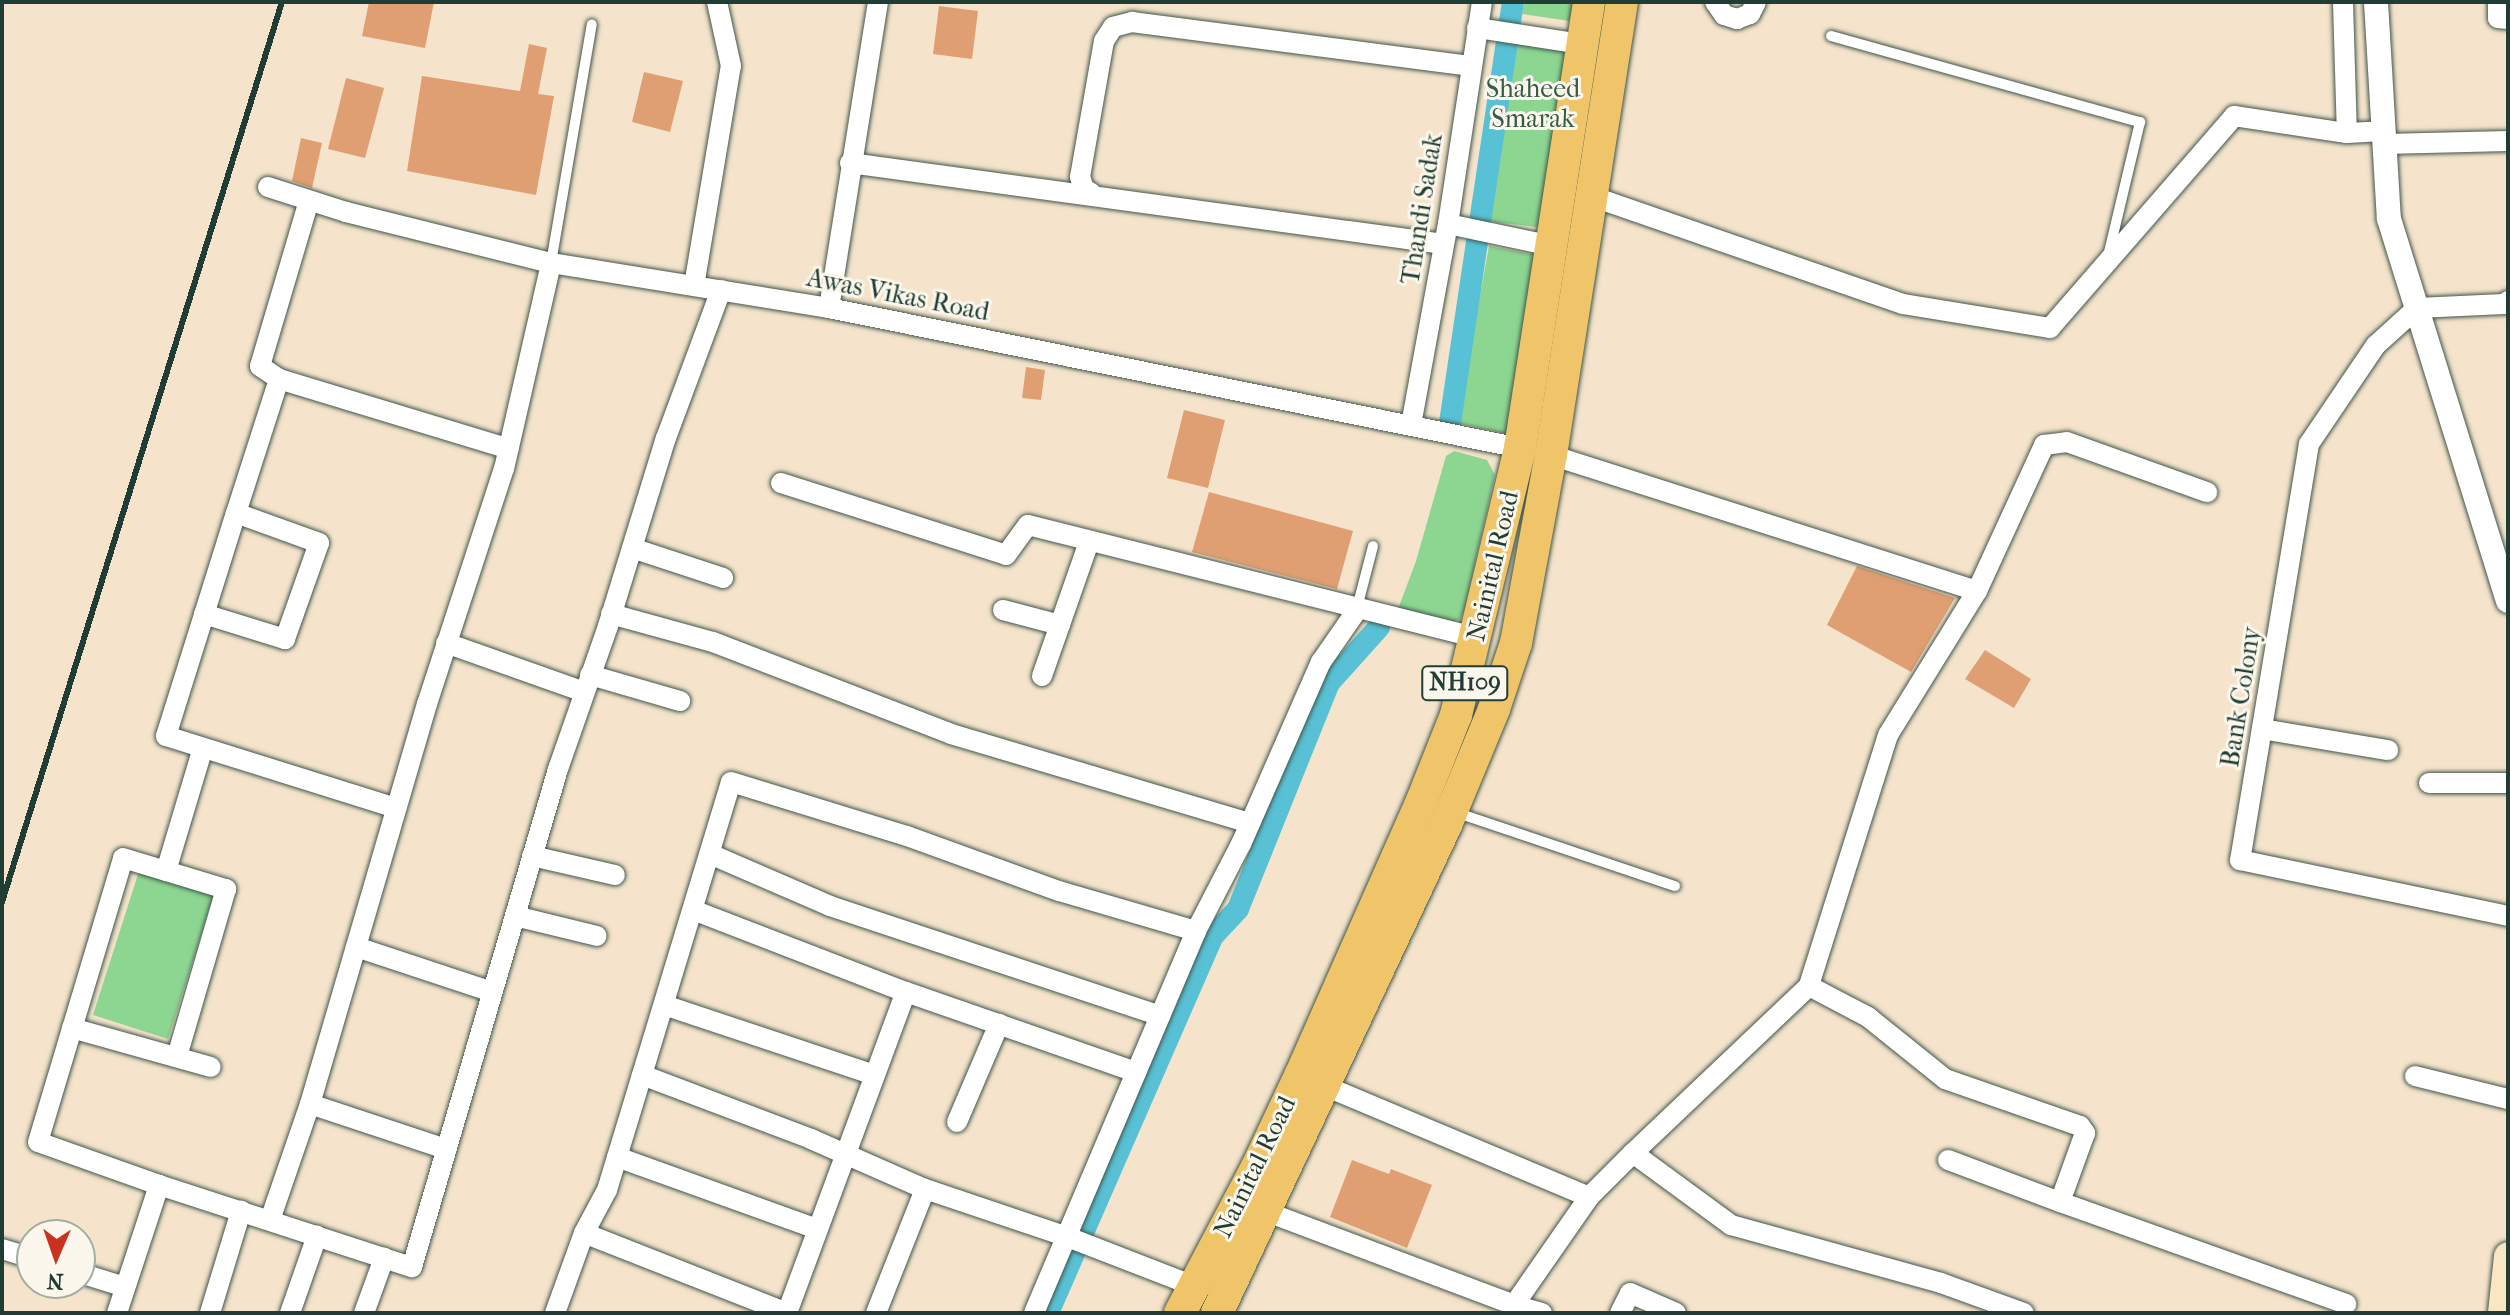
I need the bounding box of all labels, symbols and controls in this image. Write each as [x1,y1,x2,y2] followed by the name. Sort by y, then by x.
[1486,73,1580,134] park label: Shaheed Smarak
[1395,131,1449,287] street label: Thandi Sadak
[804,262,992,328] street label: Awas Vikas Road
[1461,488,1525,644] street label: Nainital Road
[2215,625,2267,769] street label: Bank Colony
[1421,663,1509,703] road number: NH109
[1207,1091,1303,1243] street label: Nainital Road
[16,1219,96,1299] north arrow
[46,1268,64,1294] text: N

